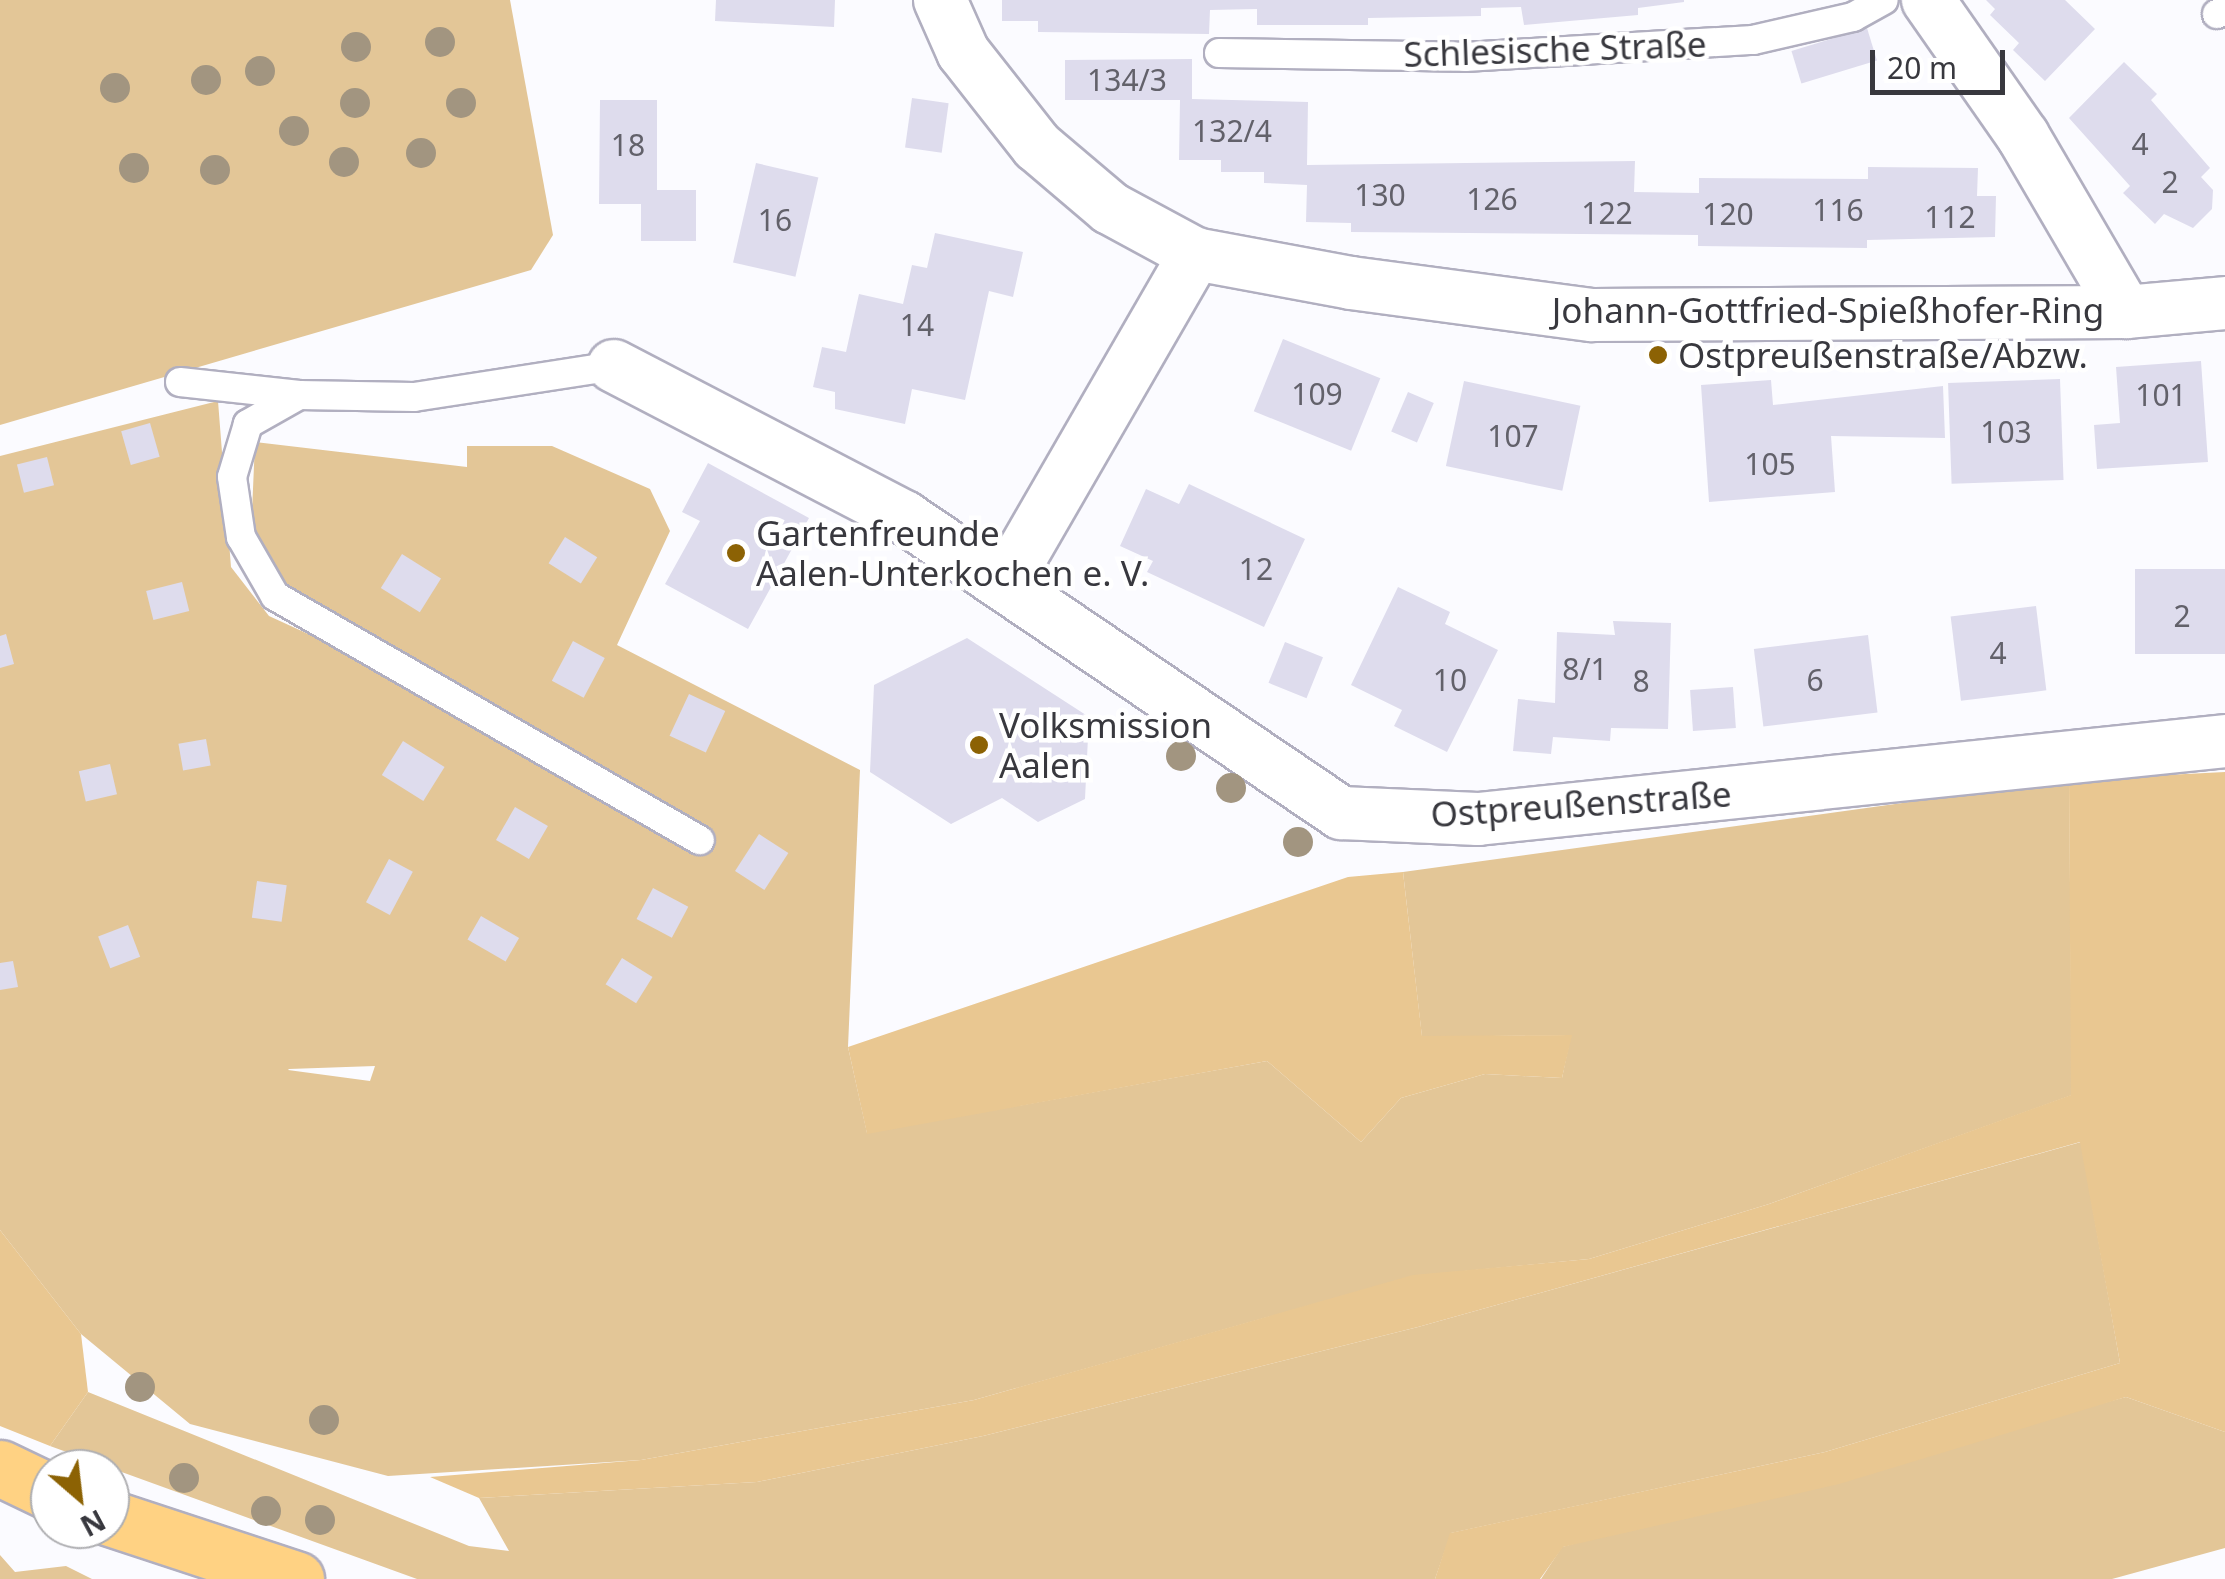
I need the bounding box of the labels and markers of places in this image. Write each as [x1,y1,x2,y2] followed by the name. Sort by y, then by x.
[1678,334,2088,376] place label: Ostpreußenstraße/Abzw.
[1647,344,1669,366] marker: Ostpreußenstraße/Abzw.
[756,512,1149,594] place label: Gartenfreunde Aalen-Unterkochen e. V.
[725,542,747,564] marker: Gartenfreunde Aalen-Unterkochen e. V.
[999,704,1212,786] place label: Volksmission Aalen
[968,734,990,756] marker: Volksmission Aalen

